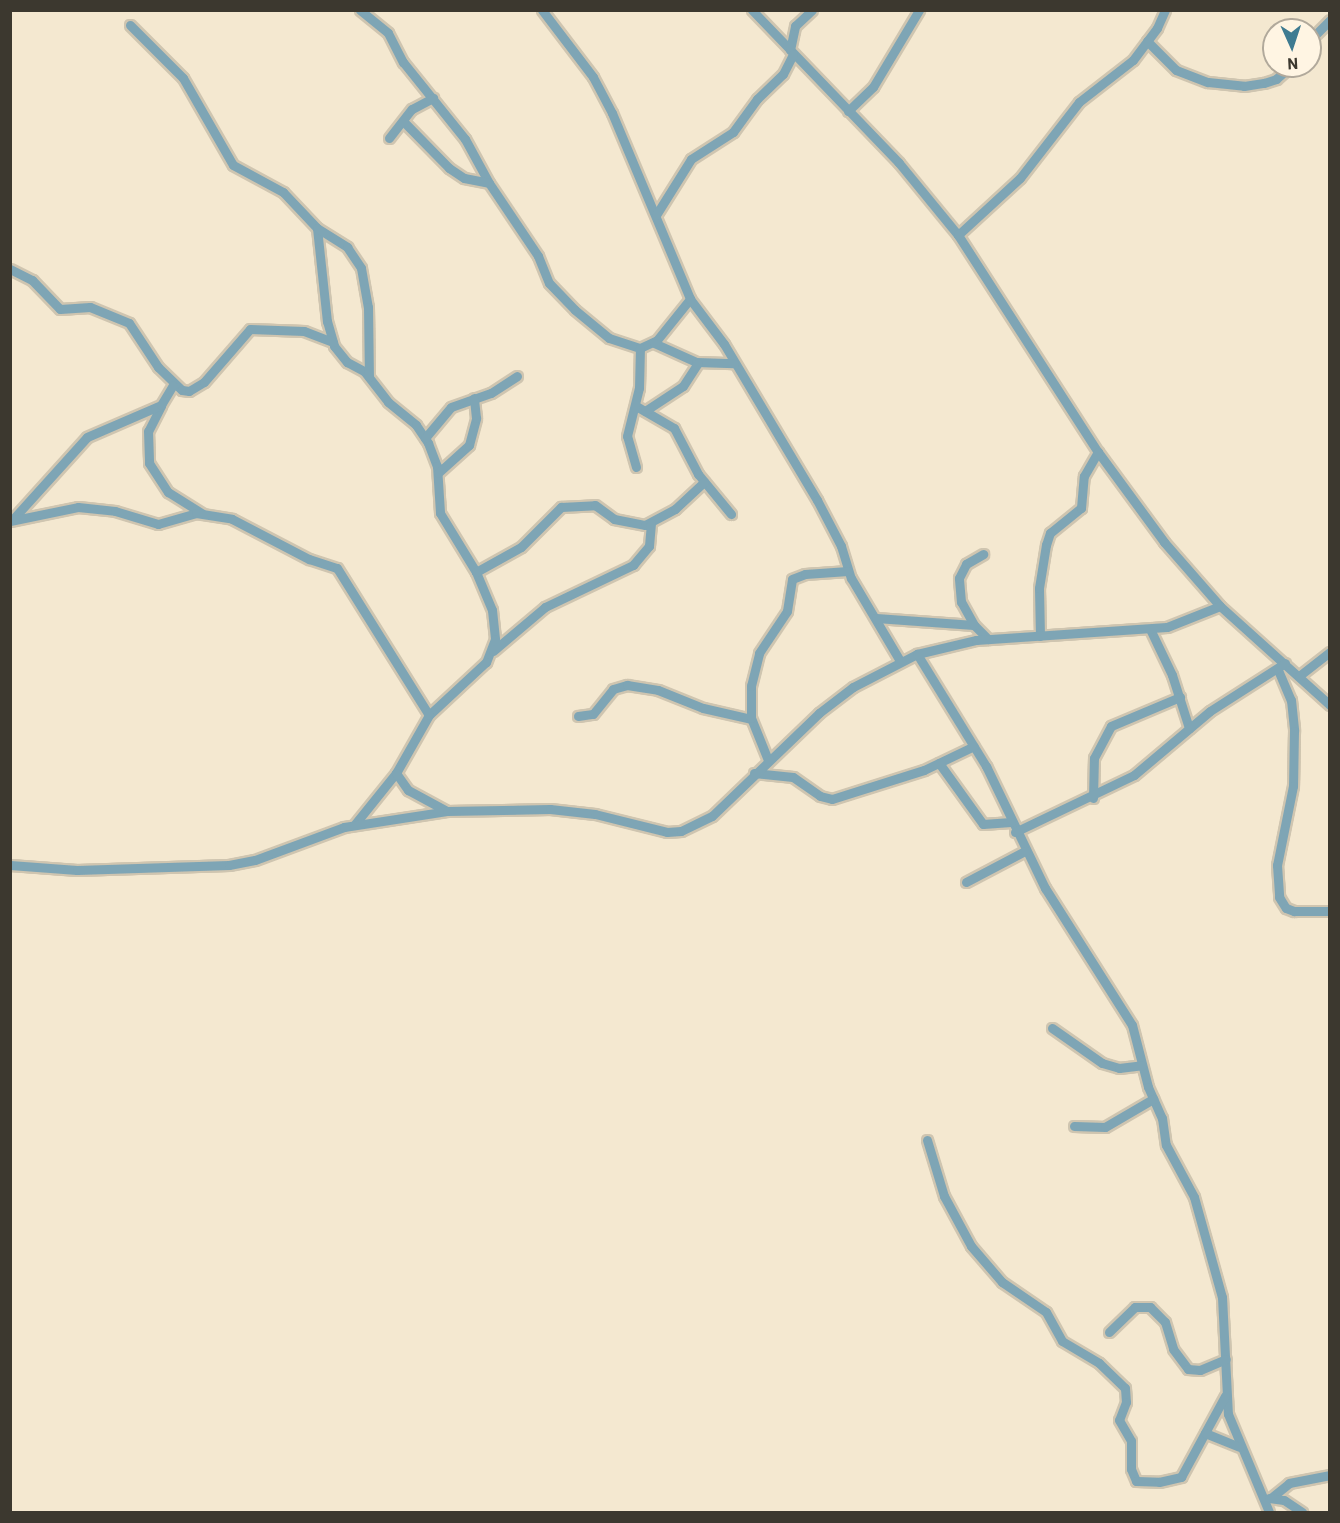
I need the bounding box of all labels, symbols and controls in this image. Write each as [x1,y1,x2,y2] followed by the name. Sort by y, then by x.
[1262,18,1322,78] north arrow
[1287,55,1299,74] text: N

